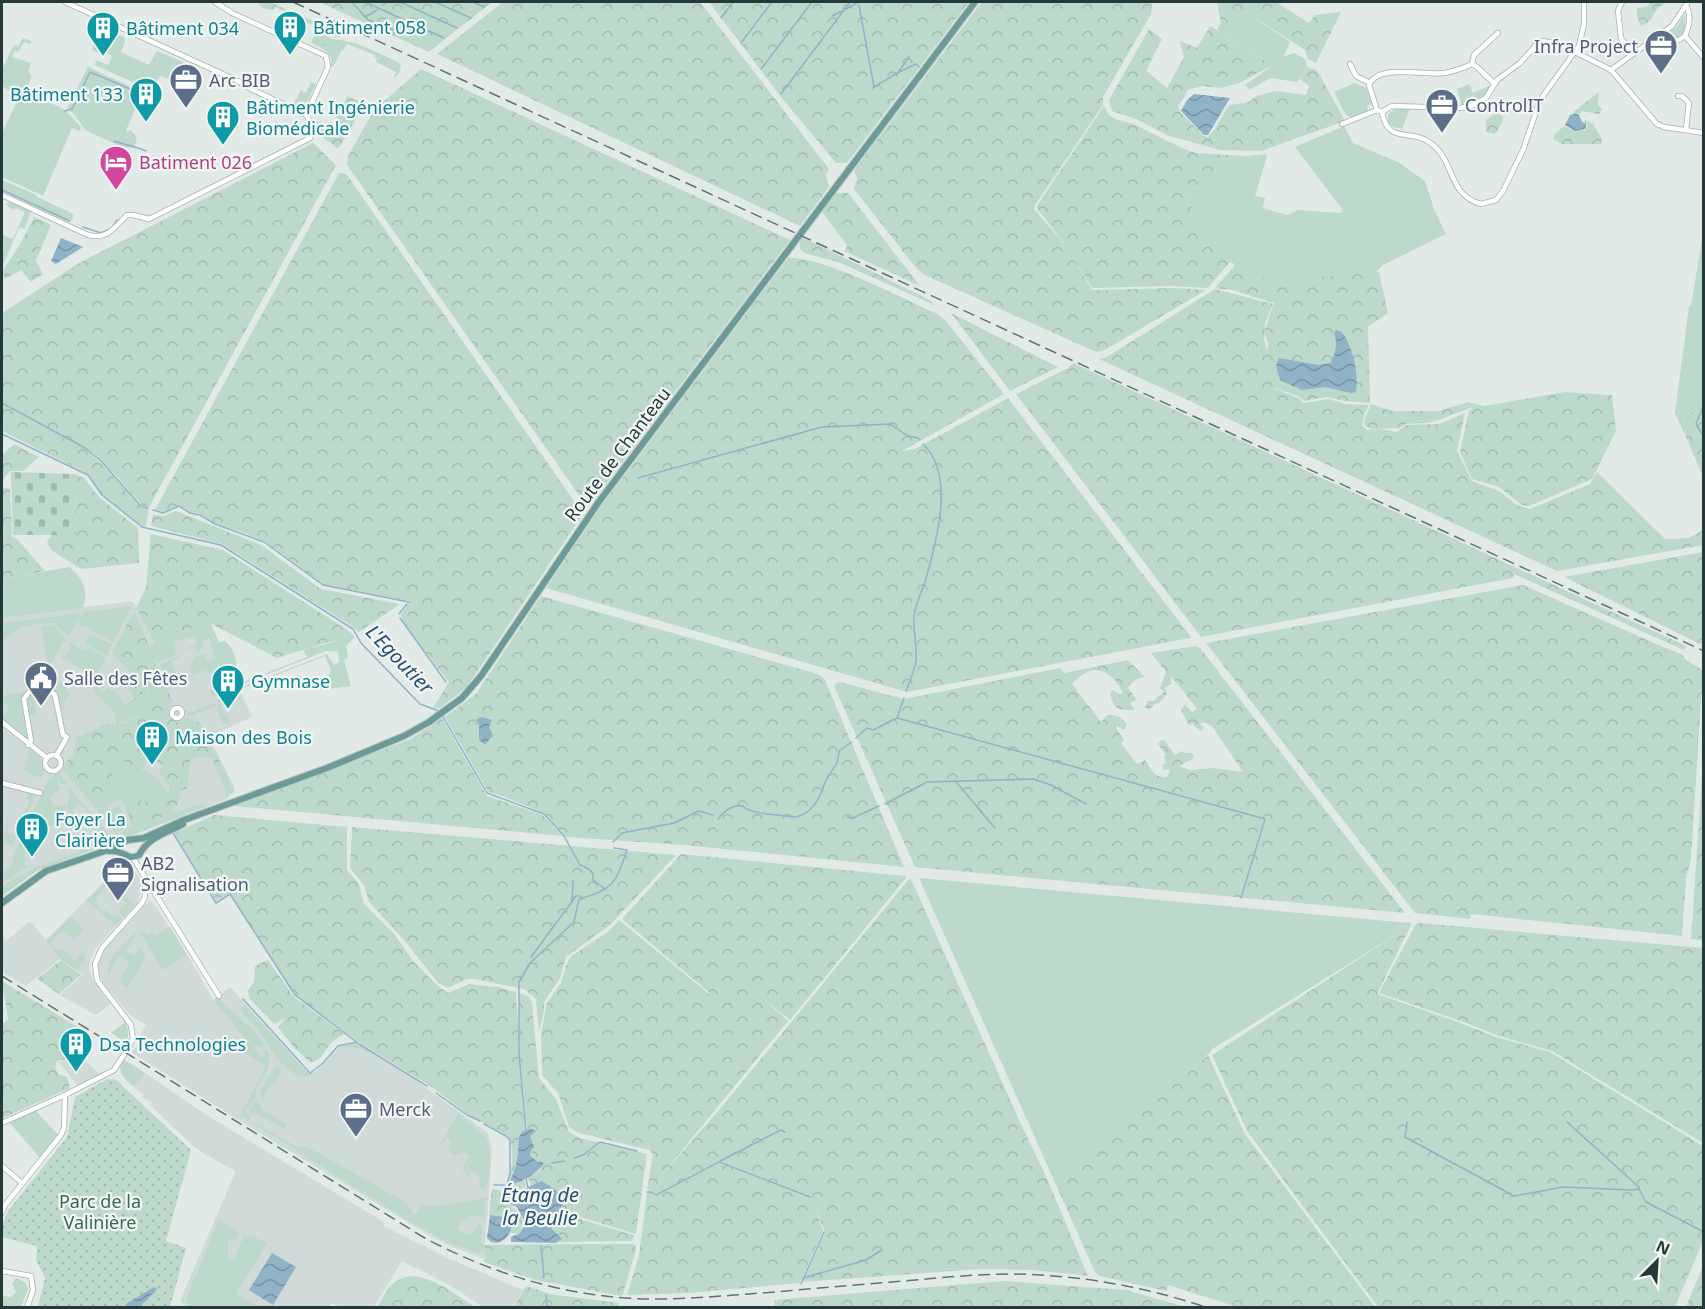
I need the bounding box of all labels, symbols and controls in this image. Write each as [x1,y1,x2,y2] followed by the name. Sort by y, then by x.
[272,9,308,56] building icon: Bâtiment 058
[85,10,121,57] building icon: Bâtiment 034
[313,15,426,39] place label: Bâtiment 058
[126,16,239,40] place label: Bâtiment 034
[1643,28,1679,75] office icon: Infra Project
[1534,34,1638,58] place label: Infra Project
[168,62,204,109] office icon: Arc BIB
[209,68,270,92] place label: Arc BIB
[128,76,164,123] building icon: Bâtiment 133
[10,82,123,106] place label: Bâtiment 133
[1424,87,1460,134] office icon: ControlIT
[1465,93,1544,117] place label: ControlIT
[246,95,415,140] place label: Bâtiment Ingénierie Biomédicale
[205,99,241,146] building icon: Bâtiment Ingénierie Biomédicale
[98,144,134,191] hotel icon: Batiment 026
[139,150,252,174] place label: Batiment 026
[559,382,675,526] street label: Route de Chanteau
[360,618,441,700] water label: L'Egoutier
[23,660,59,707] public building icon: Salle des Fêtes
[210,663,246,710] building icon: Gymnase
[64,666,187,690] place label: Salle des Fêtes
[251,669,330,693] place label: Gymnase
[134,719,170,766] building icon: Maison des Bois
[175,725,312,749] place label: Maison des Bois
[55,807,126,852] place label: Foyer La Clairière
[14,811,50,858] building icon: Foyer La Clairière
[141,851,249,896] place label: AB2 Signalisation
[100,855,136,902] office icon: AB2 Signalisation
[58,1026,94,1073] building icon: Dsa Technologies
[99,1032,246,1056] place label: Dsa Technologies
[338,1091,374,1138] office icon: Merck
[379,1097,431,1121] place label: Merck
[501,1181,579,1231] water label: Étang de la Beulie
[59,1189,141,1234] park label: Parc de la Valinière
[1627,1231,1687,1291] north arrow
[1653,1235,1674,1260] text: N

